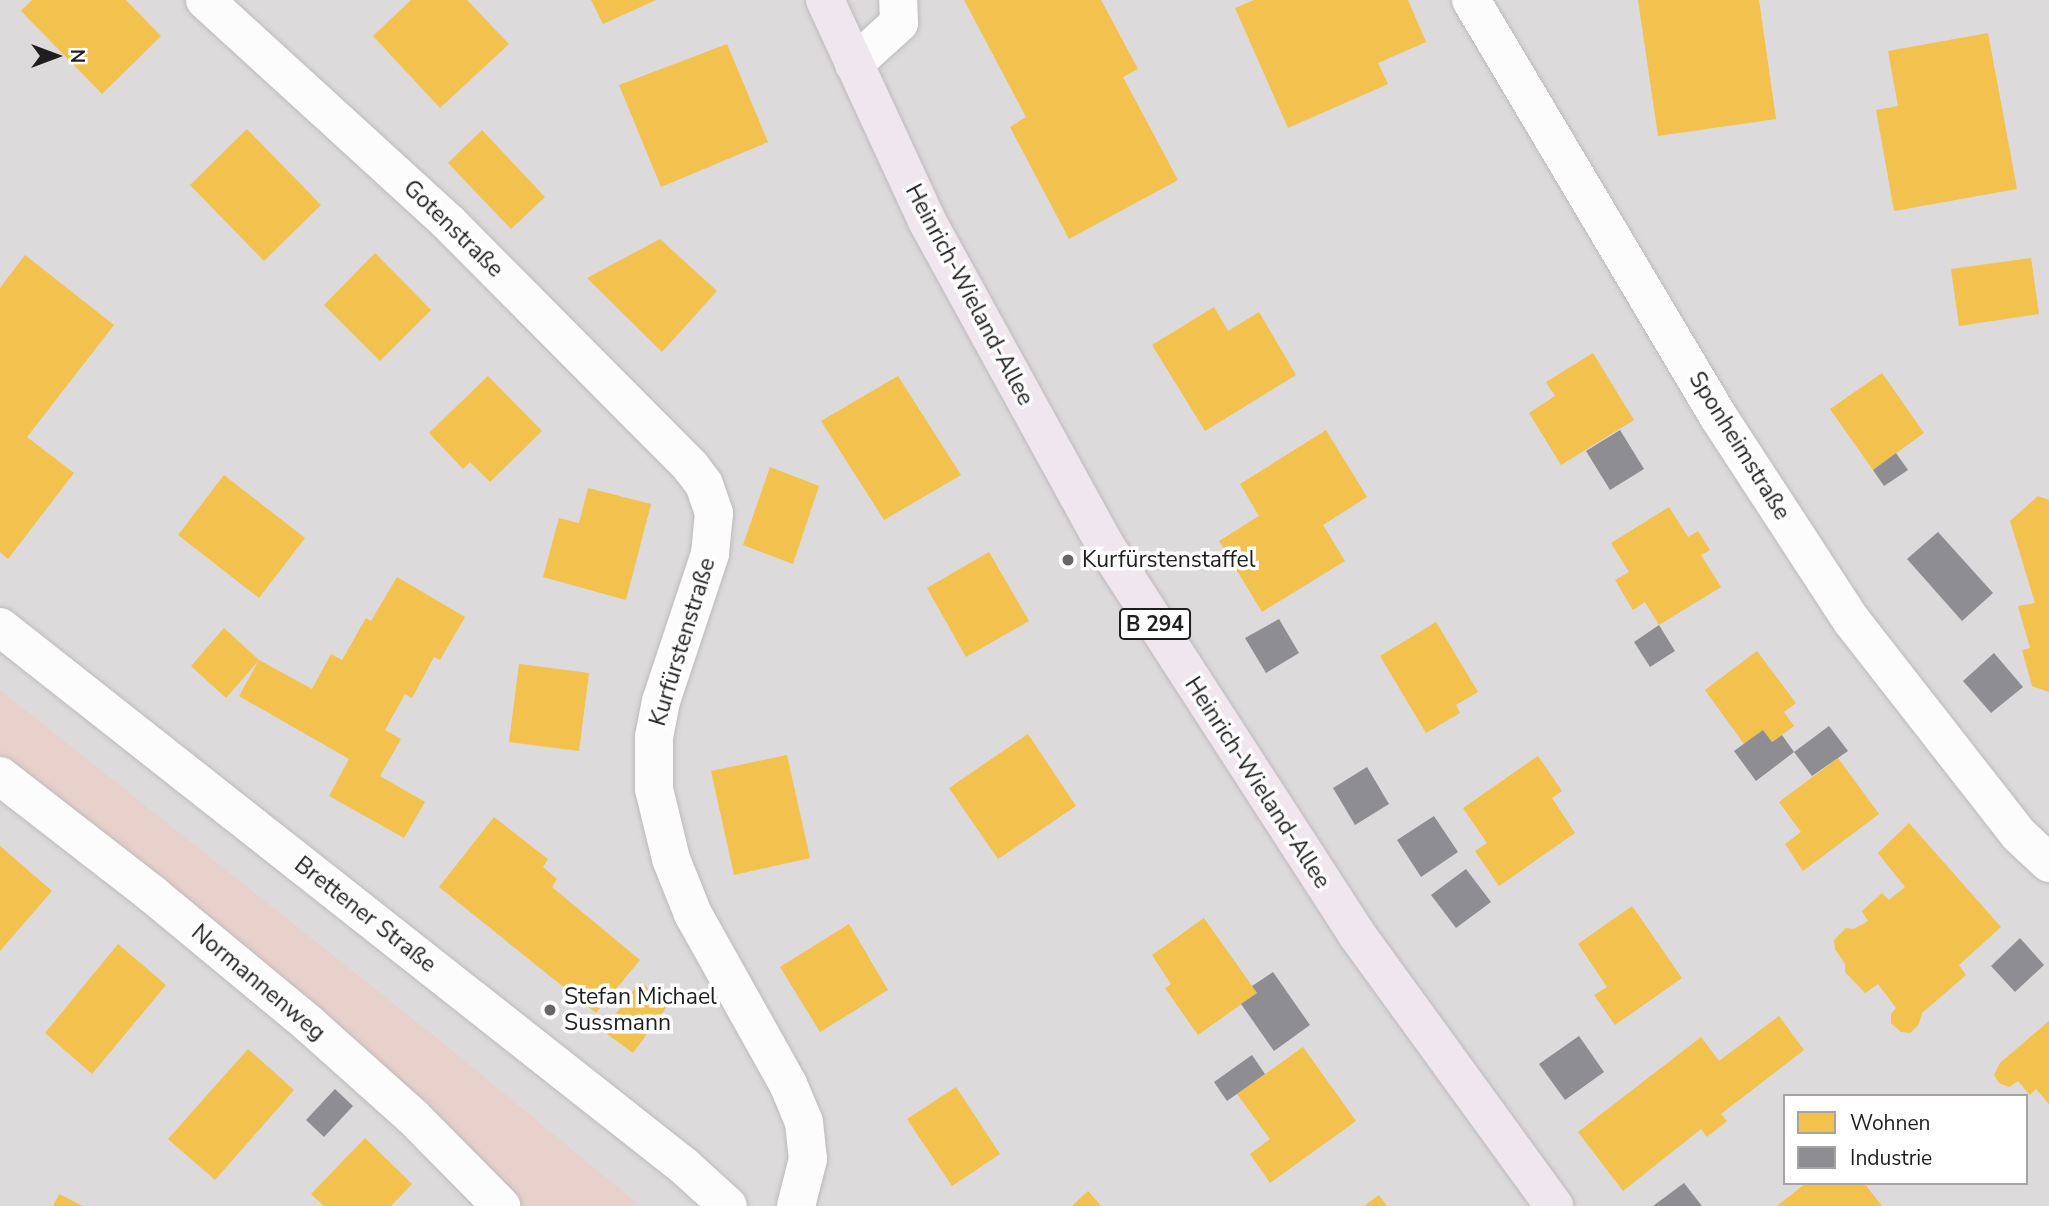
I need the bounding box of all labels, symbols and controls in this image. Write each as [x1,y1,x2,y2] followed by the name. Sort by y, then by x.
[21,21,91,91] north arrow
[64,49,90,63] text: N
[397,175,509,283] street label: Gotenstraße
[899,180,1039,410] street label: Heinrich-Wieland-Allee
[1682,367,1796,525] street label: Sponheimstraße
[1082,546,1256,574] place label: Kurfürstenstaffel
[1060,552,1076,568] marker: Kurfürstenstaffel
[644,555,722,729] street label: Kurfürstenstraße
[1118,606,1192,642] road number: B 294
[1178,672,1336,894] street label: Heinrich-Wieland-Allee
[289,851,441,979] street label: Brettener Straße
[186,919,330,1047] street label: Normannenweg
[564,983,717,1037] place label: Stefan Michael Sussmann
[542,1002,558,1018] marker: Stefan Michael Sussmann
[1783,1094,2028,1185] legend
[1850,1109,1931,1137] text: Wohnen
[1850,1144,1932,1172] text: Industrie

